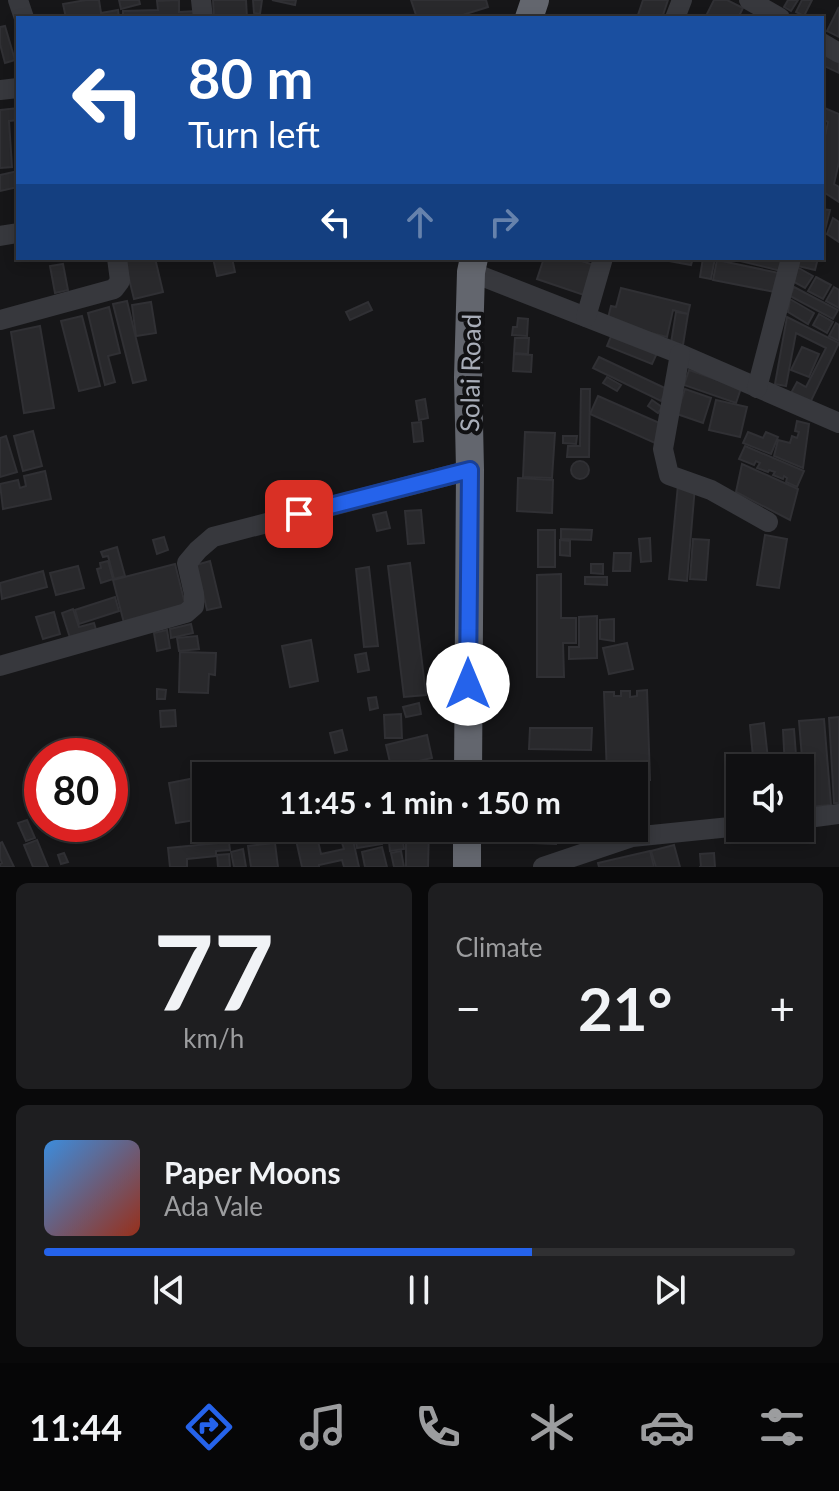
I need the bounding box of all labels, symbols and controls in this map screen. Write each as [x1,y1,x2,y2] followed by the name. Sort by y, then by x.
[188,44,313,111] text: 80 m
[56,48,160,152] icon: left
[188,112,320,156] text: Turn left
[314,200,358,244] icon: left
[398,200,442,244] icon: ahead
[482,200,526,244] icon: right
[453,314,487,432] street label: Solai Road
[265,480,333,548] pin
[277,492,321,536] icon: arrive
[426,642,510,726] position arrow
[24,738,128,842] speed limit sign: 80
[726,754,814,842] map controls
[726,754,814,842] button: sound
[279,784,561,820] text: 11:45 · 1 min · 150 m
[153,907,274,1032] text: 77
[456,931,542,963] text: Climate
[578,972,673,1044] text: 21°
[456,982,481,1034] text: −
[769,982,795,1034] text: +
[183,1022,244,1054] text: km/h
[164,1154,341,1190] text: Paper Moons
[164,1190,263,1222] text: Ada Vale
[147,1268,191,1312] icon: previous
[397,1268,441,1312] icon: pause
[648,1268,692,1312] icon: next
[181,1399,237,1455] icon: directions
[295,1399,351,1455] icon: music
[410,1399,466,1455] icon: phone
[524,1399,580,1455] icon: climate
[639,1399,695,1455] icon: car
[754,1399,810,1455] icon: filters
[29,1405,122,1449] text: 11:44

